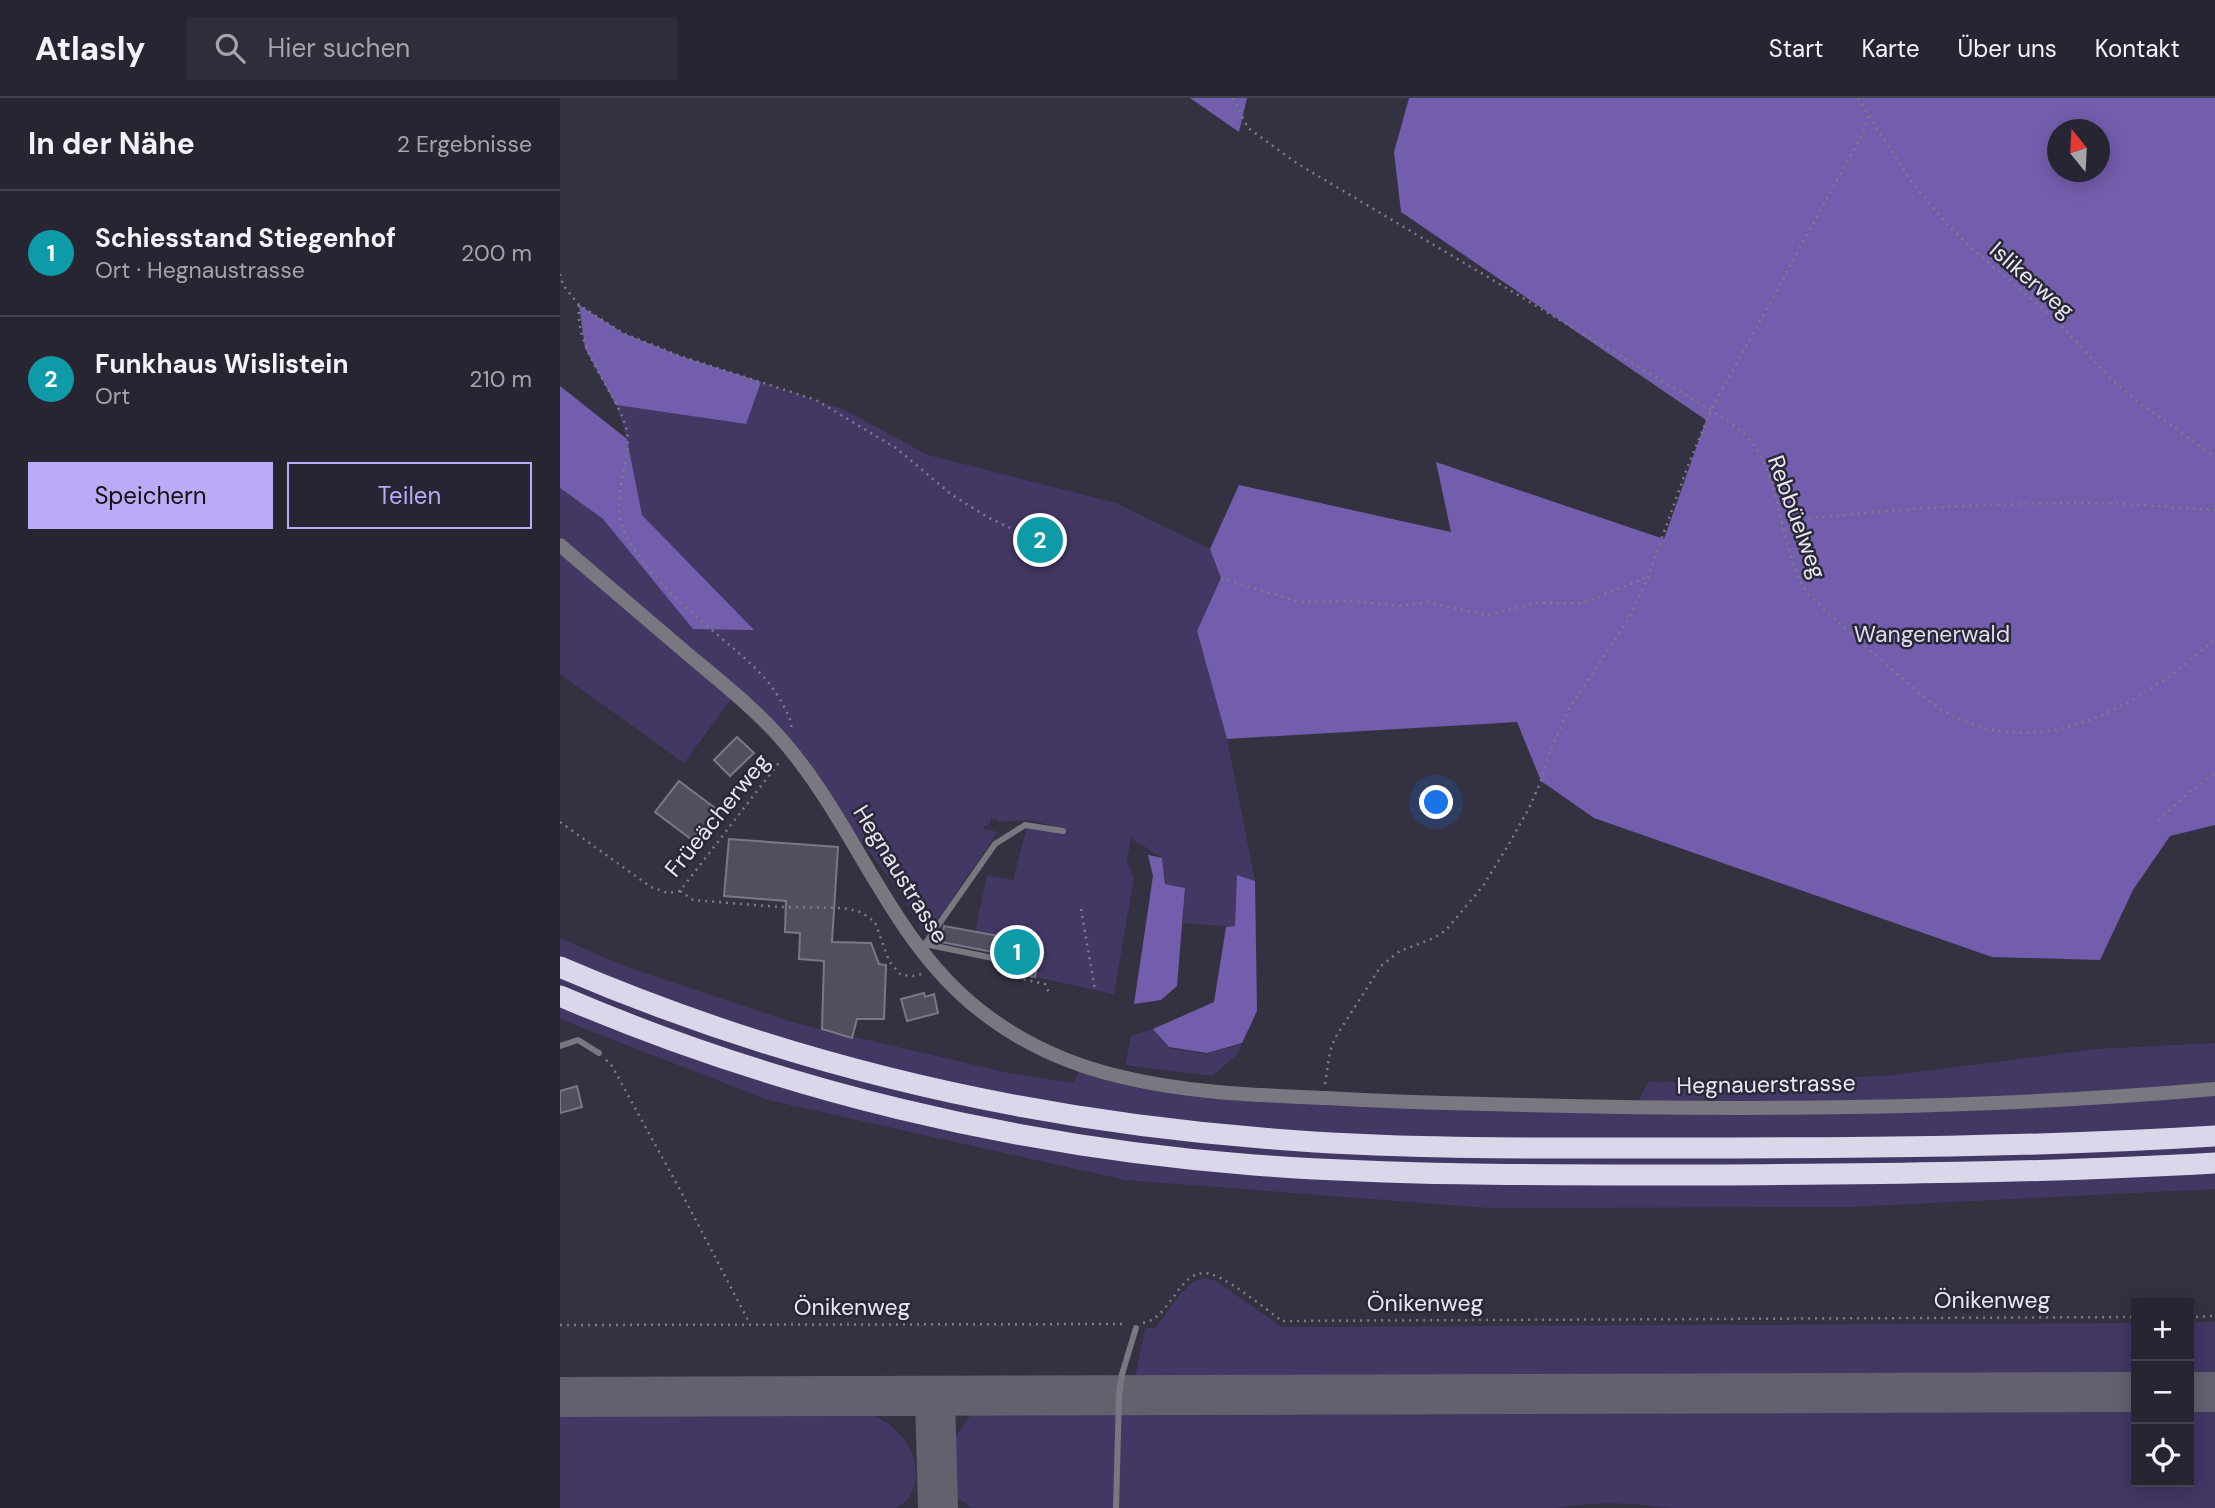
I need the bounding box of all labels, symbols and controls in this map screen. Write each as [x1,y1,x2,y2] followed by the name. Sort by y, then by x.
[187,17,677,80] search box
[35,27,145,70] text: Atlasly
[211,29,249,67] icon: search
[267,31,410,65] text: Hier suchen
[1769,33,1823,64] text: Start
[1861,33,1920,64] text: Karte
[1958,33,2057,64] text: Über uns
[2095,33,2180,64] text: Kontakt
[2047,119,2110,182] north arrow
[28,124,195,163] text: In der Nähe
[397,129,532,159] text: 2 Ergebnisse
[95,221,396,255] text: Schiesstand Stiegenhof
[1983,235,2081,325] street label: Islikerweg
[47,238,55,268] text: 1
[461,238,532,268] text: 200 m
[95,255,305,285] text: Ort · Hegnaustrasse
[95,347,348,381] text: Funkhaus Wislistein
[44,364,58,394] text: 2
[469,364,532,394] text: 210 m
[95,381,130,411] text: Ort
[1761,451,1833,583] street label: Rebbüelweg
[28,462,273,529] button: Speichern
[287,462,532,529] button: Teilen
[1017,514,1063,566] pin: 2
[1854,619,2010,649] park label: Wangenerwald
[658,747,776,883] street label: Früeächerweg
[1419,785,1453,819] your location
[847,799,955,949] street label: Hegnaustrasse
[994,926,1040,978] pin: 1
[1676,1067,1856,1101] street label: Hegnauerstrasse
[1934,1285,2050,1315] street label: Önikenweg
[1367,1288,1483,1318] street label: Önikenweg
[794,1292,910,1322] street label: Önikenweg
[2131,1298,2194,1487] map controls
[2131,1298,2194,1361] button: +
[2131,1361,2194,1424] button: −
[2131,1424,2194,1487] button: locate

